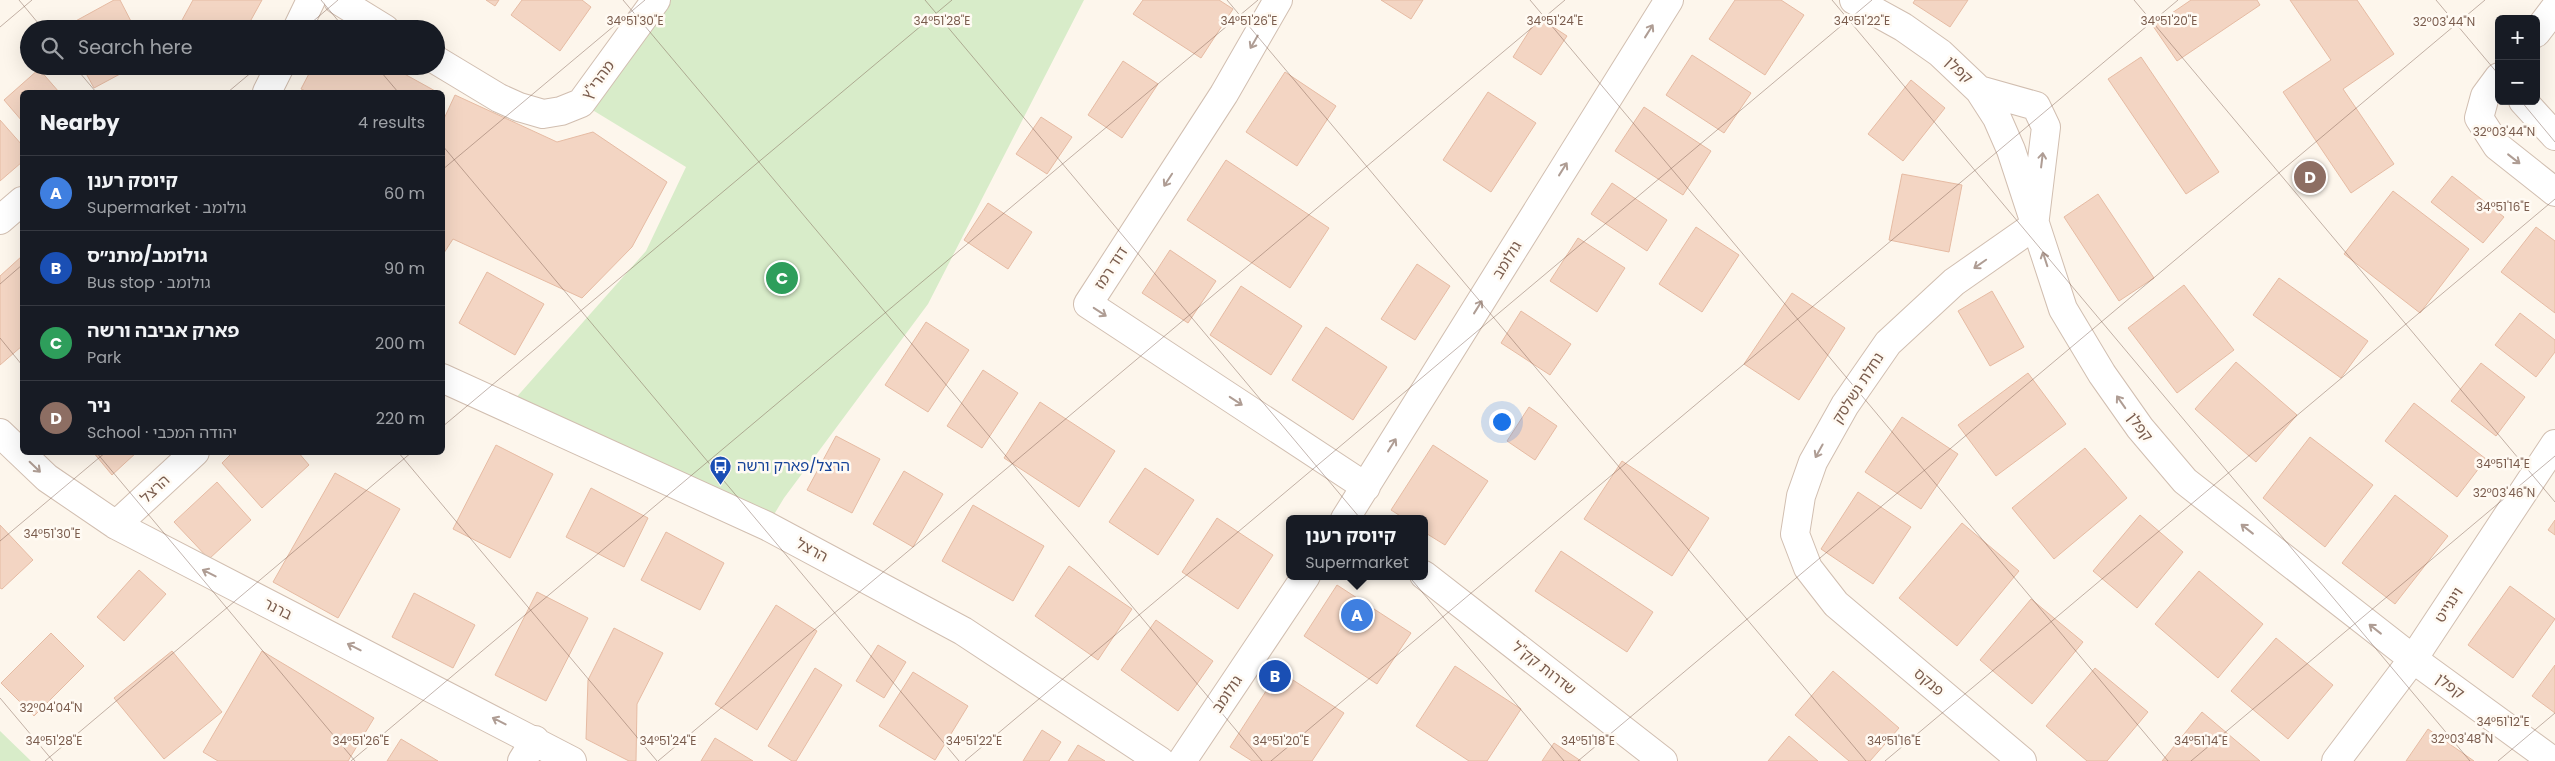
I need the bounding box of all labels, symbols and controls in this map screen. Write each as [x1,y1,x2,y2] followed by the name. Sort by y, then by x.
[606,12,664,29] text: 34°51'30"E
[914,12,970,29] text: 34°51'28"E
[1220,12,1278,29] text: 34°51'26"E
[1527,12,1583,29] text: 34°51'24"E
[1834,12,1890,29] text: 34°51'22"E
[2141,12,2197,29] text: 34°51'20"E
[2413,13,2475,30] text: 32°03'44"N
[2495,15,2540,105] map controls
[2495,15,2540,60] button: +
[20,20,445,75] search box
[1645,25,1655,39] one-way arrow
[38,34,66,62] icon: search
[78,34,192,61] text: Search here
[1248,35,1258,49] one-way arrow
[1941,51,1978,88] street label: קפלן
[576,56,619,104] street label: מהרי"ץ
[2495,60,2540,105] button: −
[40,108,120,137] text: Nearby
[358,111,425,134] text: 4 results
[2473,123,2535,140] text: 32°03'44"N
[2037,152,2047,168] one-way arrow
[2507,154,2520,165] one-way arrow
[2294,158,2326,196] pin: D
[1559,163,1569,177] one-way arrow
[87,167,178,194] text: קיוסק רענן
[1163,173,1173,187] one-way arrow
[50,182,62,205] text: A
[384,182,425,205] text: 60 m
[87,196,246,219] text: Supermarket · גולומב
[2476,198,2530,215] text: 34°51'16"E
[1487,236,1527,283] street label: גולומב
[87,242,208,269] text: גולומב/מתנ״ס
[1089,242,1132,293] street label: דוד רמז
[2040,251,2050,267] one-way arrow
[51,257,61,280] text: B
[384,257,425,280] text: 90 m
[766,259,798,297] pin: C
[1973,259,1987,269] one-way arrow
[87,271,211,294] text: Bus stop · גולומב
[1473,301,1483,315] one-way arrow
[1093,307,1107,317] one-way arrow
[87,317,239,344] text: פארק אביבה ורשה
[50,332,62,355] text: C
[375,332,425,355] text: 200 m
[87,346,121,369] text: Park
[1827,348,1888,427] street label: נחלת נשלסק
[87,392,111,419] text: ניר
[2116,395,2126,409] one-way arrow
[1229,397,1243,407] one-way arrow
[50,407,62,430] text: D
[376,407,425,430] text: 220 m
[2123,408,2158,445] street label: קפלן
[1489,409,1515,435] your location
[87,421,237,444] text: School · יהודה המכבי
[1387,439,1397,453] one-way arrow
[1814,443,1823,458] one-way arrow
[709,454,733,485] bus stop icon: הרצל/פארק ורשה
[737,455,850,476] place label: הרצל/פארק ורשה
[2476,455,2530,472] text: 34°51'14"E
[29,461,41,473] one-way arrow
[135,470,174,508] street label: הרצל
[2473,484,2535,501] text: 32°03'46"N
[1286,515,1428,580] popup
[1305,522,1396,549] text: קיוסק רענן
[2240,524,2254,534] one-way arrow
[23,525,81,542] text: 34°51'30"E
[793,532,832,567] street label: הרצל
[1305,551,1409,574] text: Supermarket
[202,568,217,577] one-way arrow
[2429,583,2468,626] street label: וינגייט
[260,592,297,625] street label: ברנר
[1341,596,1373,634] pin: A
[2369,623,2382,634] one-way arrow
[1508,636,1581,699] street label: שדרות קק"ל
[347,642,362,651] one-way arrow
[1259,657,1291,695] pin: B
[1910,663,1949,701] street label: פנקס
[2432,668,2469,703] street label: קפלן
[1206,671,1247,717] street label: גולומב
[20,699,82,716] text: 32°04'04"N
[2476,713,2530,730] text: 34°51'12"E
[491,716,506,726] one-way arrow
[2431,730,2493,747] text: 32°03'48"N
[26,732,82,749] text: 34°51'28"E
[332,732,390,749] text: 34°51'26"E
[640,732,696,749] text: 34°51'24"E
[946,732,1002,749] text: 34°51'22"E
[1253,732,1309,749] text: 34°51'20"E
[1561,732,1615,749] text: 34°51'18"E
[1867,732,1921,749] text: 34°51'16"E
[2174,732,2228,749] text: 34°51'14"E

